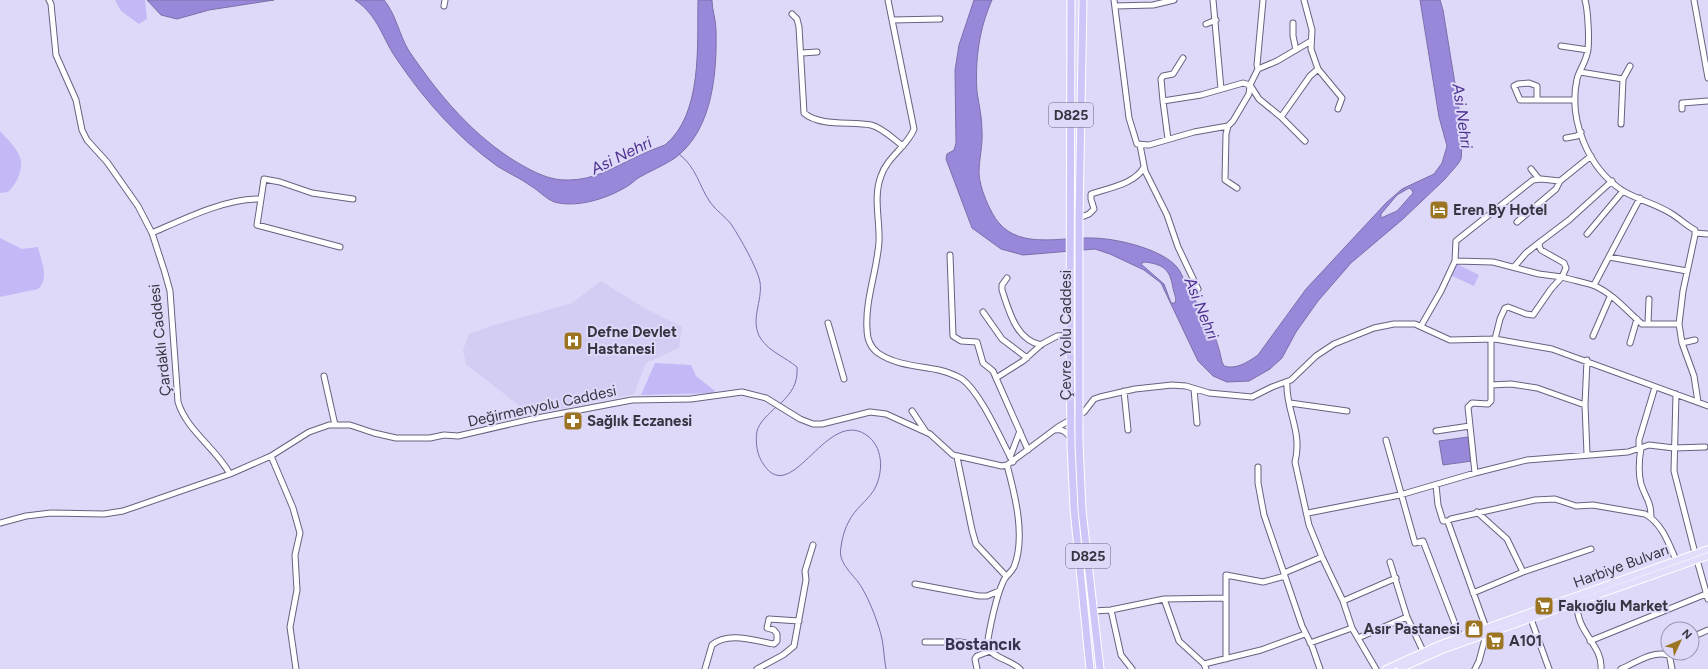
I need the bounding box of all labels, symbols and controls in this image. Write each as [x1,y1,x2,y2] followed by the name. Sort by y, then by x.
[1448,81,1476,150] water label: Asi Nehri
[1049,103,1093,127] road number: D825
[587,132,655,179] water label: Asi Nehri
[1428,199,1450,221] hotel icon: Eren By Hotel
[1453,201,1547,219] place label: Eren By Hotel
[1057,270,1075,400] street label: Çevre Yolu Caddesi
[1180,273,1223,342] water label: Asi Nehri
[145,283,175,397] street label: Çardaklı Caddesi
[587,323,677,358] place label: Defne Devlet Hastanesi
[562,330,584,352] hospital icon: Defne Devlet Hastanesi
[466,381,618,431] street label: Değirmenyolu Caddesi
[562,410,584,432] pharmacy icon: Sağlık Eczanesi
[587,412,692,430] place label: Sağlık Eczanesi
[1571,540,1671,592] street label: Harbiye Bulvarı
[1066,544,1110,568] road number: D825
[1533,595,1555,617] supermarket icon: Fakıoğlu Market
[1558,597,1668,615] place label: Fakıoğlu Market
[1463,618,1485,640] shop icon: Asır Pastanesi
[1364,620,1460,638] place label: Asır Pastanesi
[1660,621,1700,661] north arrow
[1679,627,1694,642] text: N
[1484,630,1506,652] supermarket icon: A101
[1509,632,1542,650] place label: A101
[945,634,1022,654] district label: Bostancık

